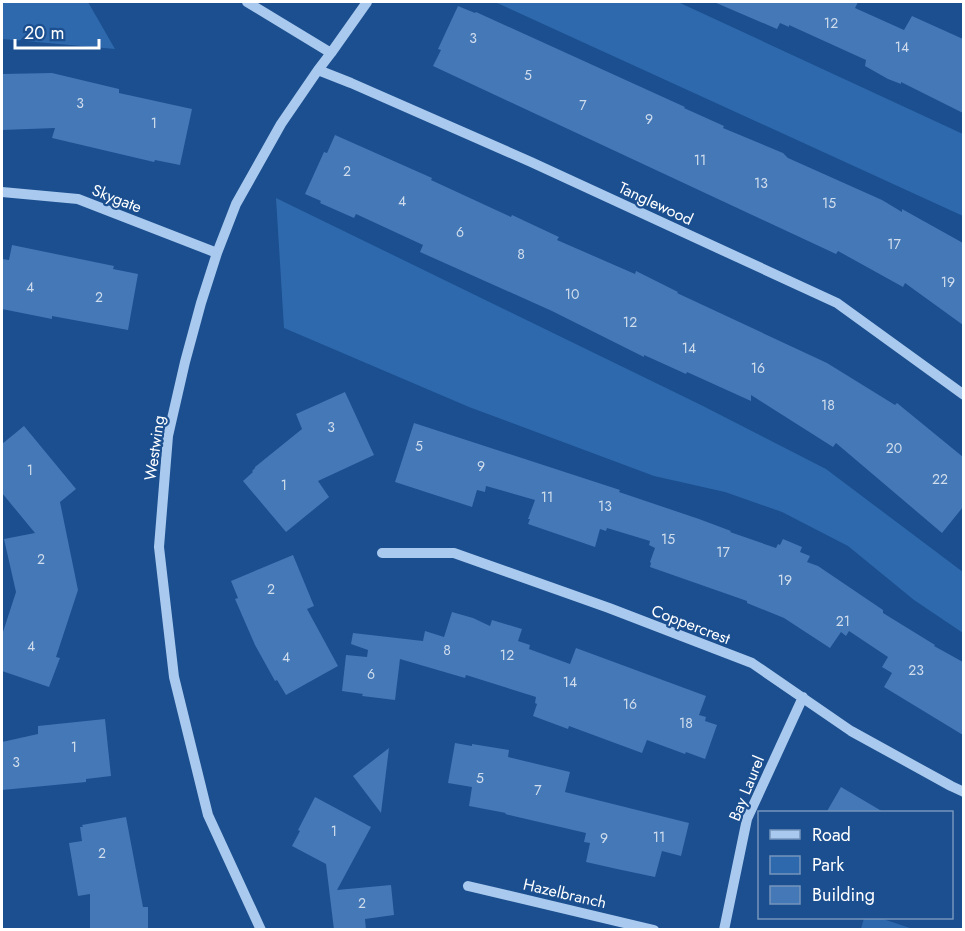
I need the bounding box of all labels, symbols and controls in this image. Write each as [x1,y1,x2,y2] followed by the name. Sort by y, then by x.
[15,12,99,50] scale bar
[824,13,838,33] house number: 12
[24,20,64,46] text: 20 m
[469,28,477,48] house number: 3
[895,37,909,57] house number: 14
[524,65,532,85] house number: 5
[76,93,84,113] house number: 3
[579,95,587,115] house number: 7
[645,109,653,129] house number: 9
[151,113,157,133] house number: 1
[694,150,706,170] house number: 11
[343,161,351,181] house number: 2
[754,173,768,193] house number: 13
[615,176,697,231] street label: Tanglewood
[89,178,145,218] street label: Skygate
[398,191,406,211] house number: 4
[822,193,836,213] house number: 15
[456,222,464,242] house number: 6
[887,234,901,254] house number: 17
[517,244,525,264] house number: 8
[941,272,955,292] house number: 19
[26,277,34,297] house number: 4
[565,284,579,304] house number: 10
[95,287,103,307] house number: 2
[623,312,637,332] house number: 12
[682,338,696,358] house number: 14
[751,358,765,378] house number: 16
[821,395,835,415] house number: 18
[139,414,170,482] street label: Westwing
[327,417,335,437] house number: 3
[415,436,423,456] house number: 5
[886,438,902,458] house number: 20
[477,456,485,476] house number: 9
[27,460,33,480] house number: 1
[932,469,948,489] house number: 22
[281,475,287,495] house number: 1
[541,487,553,507] house number: 11
[598,496,612,516] house number: 13
[661,529,675,549] house number: 15
[716,542,730,562] house number: 17
[37,549,45,569] house number: 2
[778,570,792,590] house number: 19
[267,579,275,599] house number: 2
[648,599,734,650] street label: Coppercrest
[836,611,850,631] house number: 21
[27,636,35,656] house number: 4
[443,640,451,660] house number: 8
[500,645,514,665] house number: 12
[282,647,290,667] house number: 4
[908,660,924,680] house number: 23
[367,664,375,684] house number: 6
[563,672,577,692] house number: 14
[623,694,637,714] house number: 16
[679,713,693,733] house number: 18
[71,737,77,757] house number: 1
[12,752,20,772] house number: 3
[723,752,770,824] street label: Bay Laurel
[476,768,484,788] house number: 5
[534,780,542,800] house number: 7
[758,811,953,919] legend
[331,821,337,841] house number: 1
[812,822,851,848] text: Road
[653,827,665,847] house number: 11
[600,828,608,848] house number: 9
[98,843,106,863] house number: 2
[812,852,844,878] text: Park
[521,873,609,914] street label: Hazelbranch
[812,882,875,908] text: Building
[358,893,366,913] house number: 2

